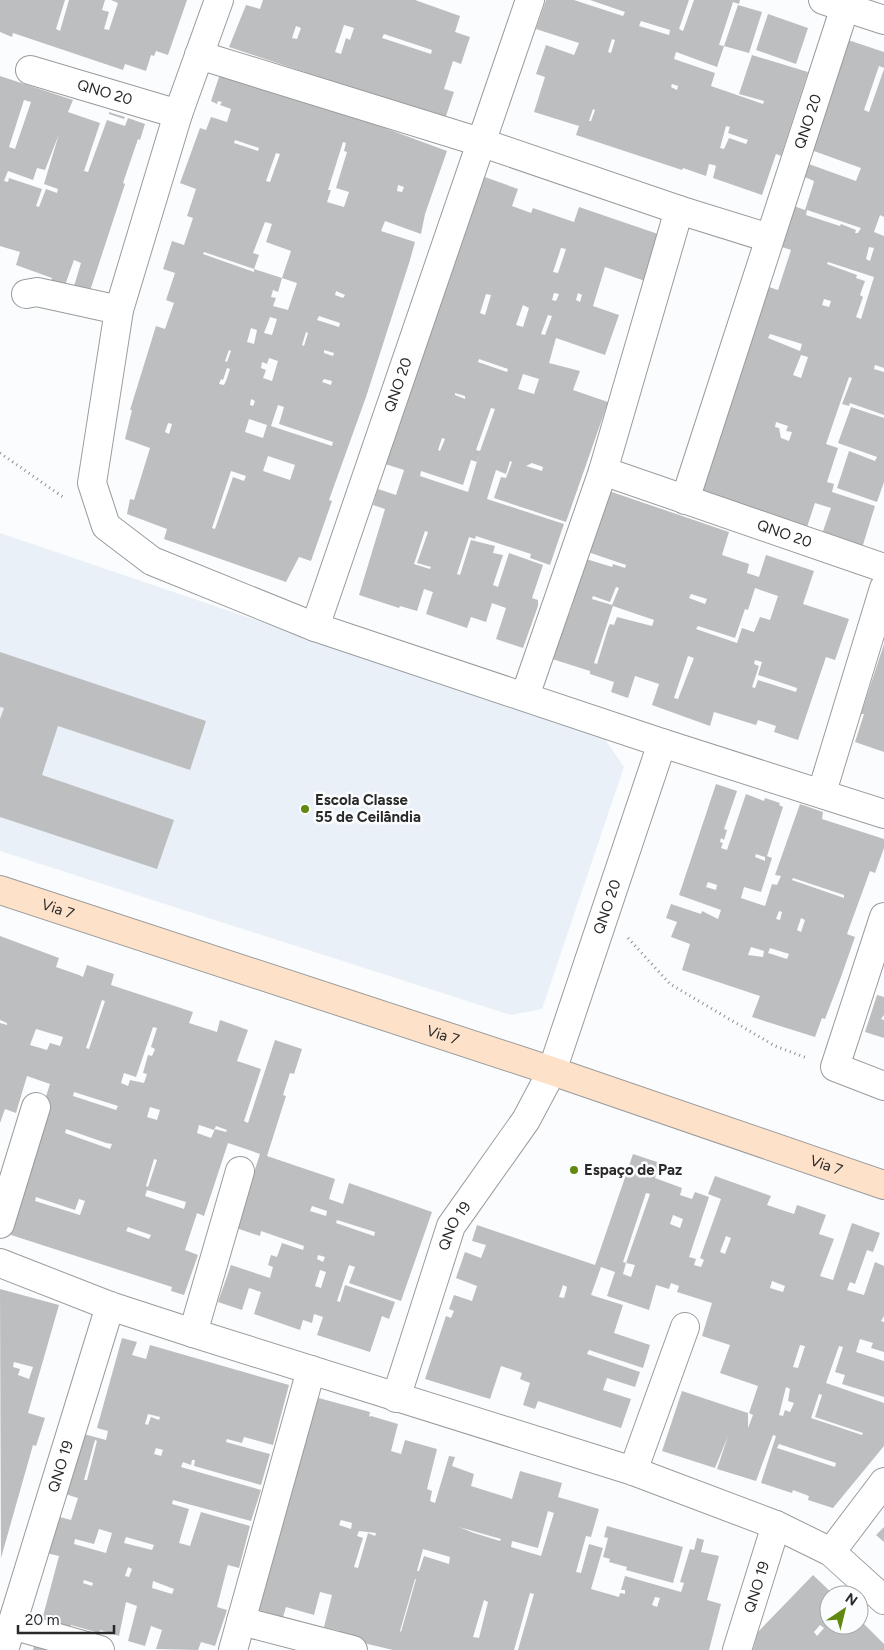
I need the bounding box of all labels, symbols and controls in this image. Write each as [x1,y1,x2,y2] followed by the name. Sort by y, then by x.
[75,76,135,109] street label: QNO 20
[791,92,825,151] street label: QNO 20
[380,355,416,415] street label: QNO 20
[755,516,814,551] street label: QNO 20
[315,791,421,826] place label: Escola Classe 55 de Ceilândia
[299,803,311,815] marker: Escola Classe 55 de Ceilândia
[589,877,625,937] street label: QNO 20
[39,895,77,923] street label: Via 7
[424,1021,461,1049] street label: Via 7
[808,1151,845,1179] street label: Via 7
[584,1161,682,1179] place label: Espaço de Paz
[568,1164,580,1176] marker: Espaço de Paz
[435,1198,475,1253] street label: QNO 19
[44,1438,77,1495] street label: QNO 19
[740,1559,773,1615] street label: QNO 19
[819,1585,869,1635] north arrow
[842,1590,860,1610] text: N
[18,1602,114,1634] scale bar
[25,1611,59,1629] text: 20 m

